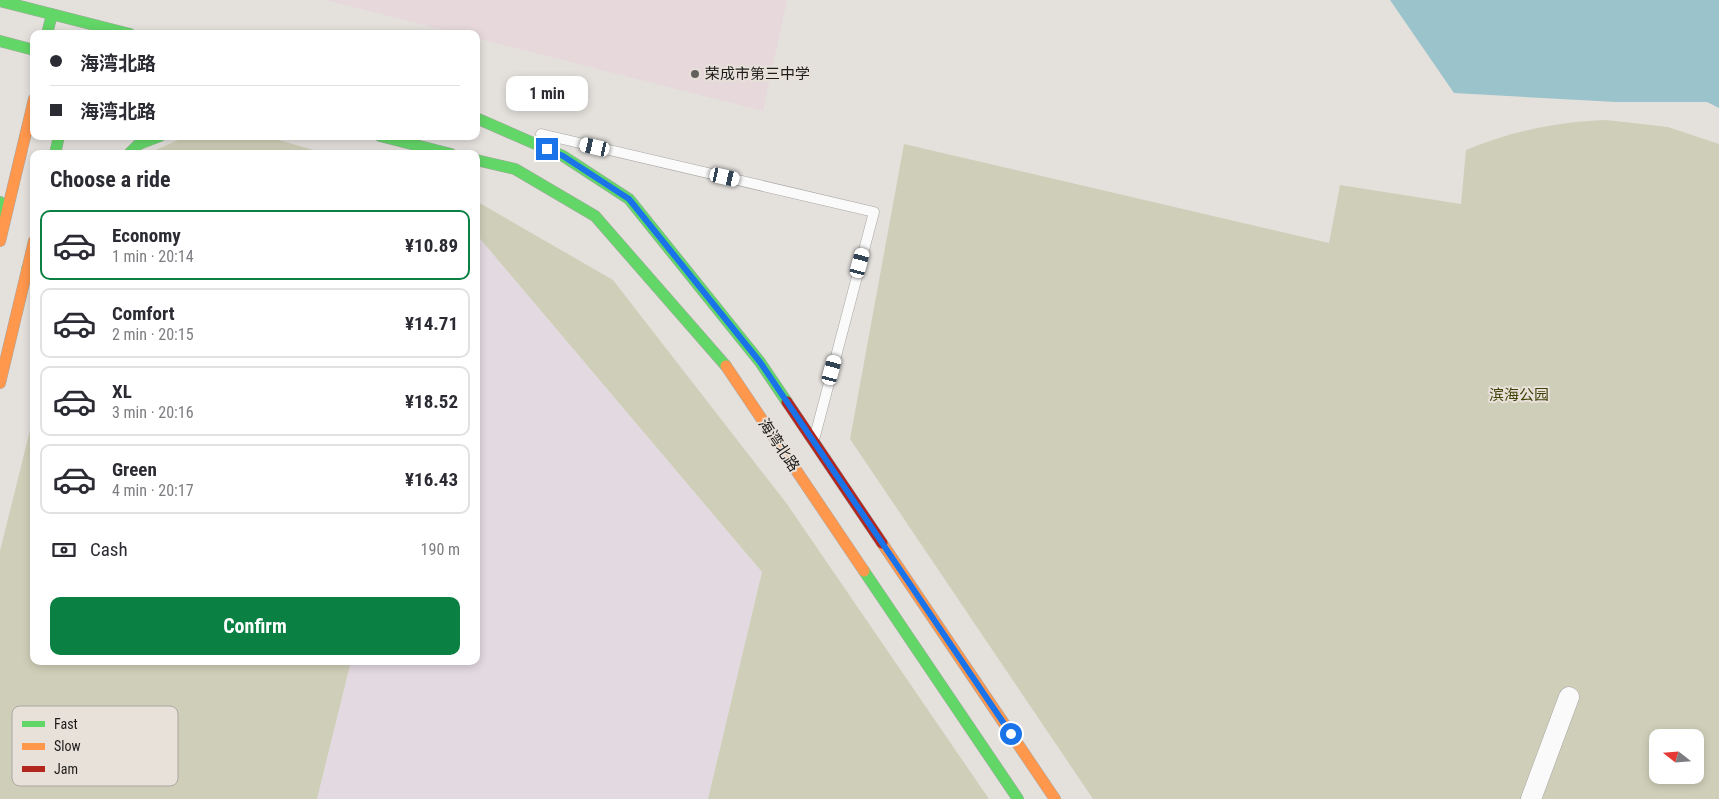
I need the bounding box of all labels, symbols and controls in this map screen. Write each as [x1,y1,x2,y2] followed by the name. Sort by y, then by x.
[80,52,156,75] text: 海湾北路
[705,65,810,83] place label: 荣成市第三中学
[689,68,701,80] marker: 荣成市第三中学
[506,76,588,112] callout: 1 min
[529,84,565,103] text: 1 min
[80,100,156,123] text: 海湾北路
[578,136,611,158] car
[536,138,558,160] route end
[708,166,741,188] car
[50,167,171,192] text: Choose a ride
[52,223,97,268] icon: car
[112,224,181,247] text: Economy
[405,234,458,257] text: ¥10.89
[112,247,194,266] text: 1 min · 20:14
[848,247,871,279] car
[52,301,97,346] icon: car
[112,302,175,325] text: Comfort
[405,312,458,335] text: ¥14.71
[112,325,194,344] text: 2 min · 20:15
[820,354,843,386] car
[52,379,97,424] icon: car
[112,380,132,403] text: XL
[1489,386,1549,404] park label: 滨海公园
[405,390,458,413] text: ¥18.52
[112,403,194,422] text: 3 min · 20:16
[755,415,803,475] street label: 海湾北路
[52,457,97,502] icon: car
[112,458,157,481] text: Green
[405,468,458,491] text: ¥16.43
[112,481,194,500] text: 4 min · 20:17
[50,536,78,564] icon: cash
[90,538,128,561] text: Cash
[421,540,460,559] text: 190 m
[50,597,460,655] button: Confirm
[12,706,178,786] legend
[54,716,78,732] text: Fast
[1000,723,1022,745] route start
[1649,729,1704,784] north arrow
[1649,729,1704,784] map controls
[54,738,81,754] text: Slow
[54,761,78,777] text: Jam

